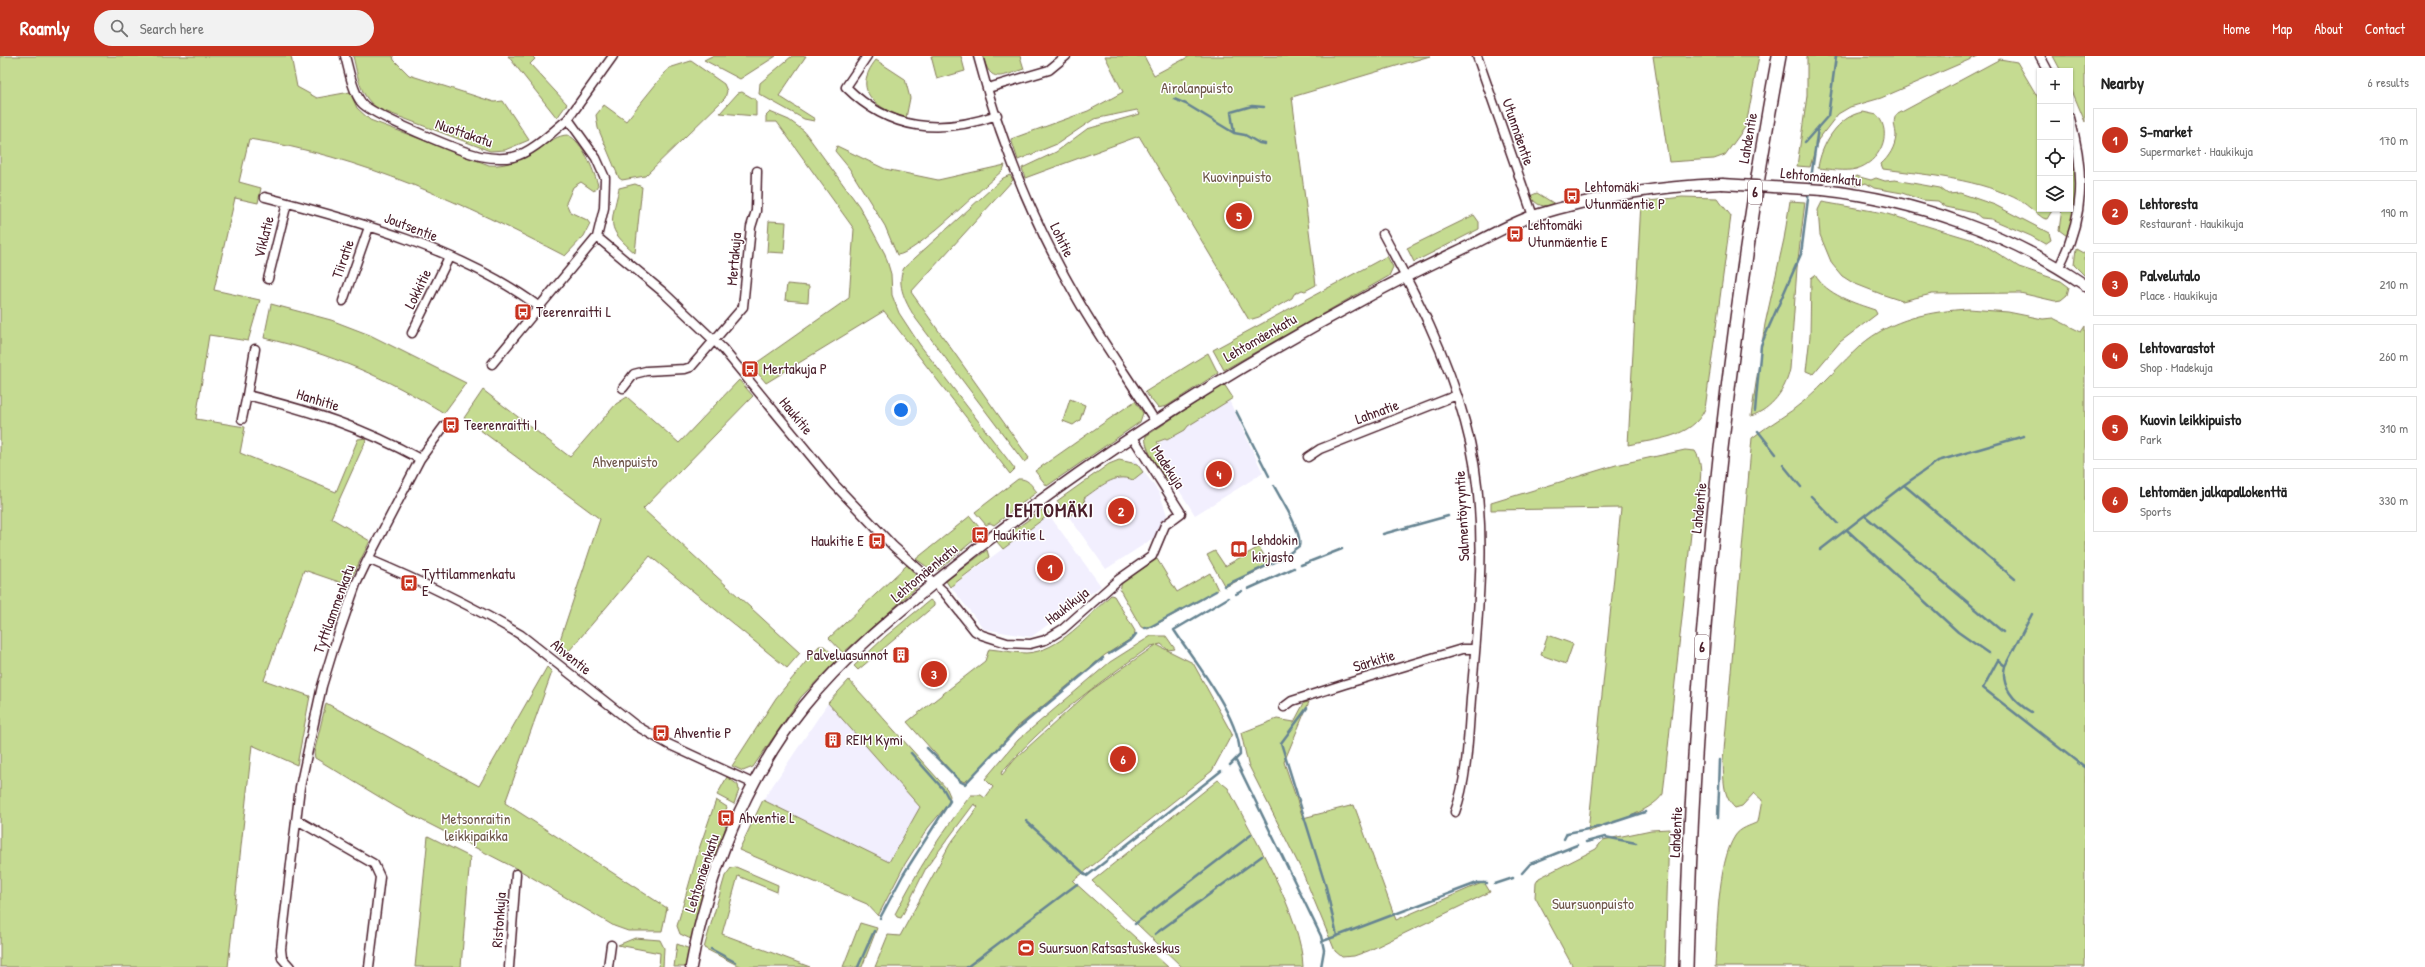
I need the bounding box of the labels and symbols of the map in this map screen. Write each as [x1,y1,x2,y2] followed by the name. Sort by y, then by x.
[1161,77,1233,98] park label: Airolanpuisto
[1497,96,1540,168] street label: Utunmäentie
[1733,111,1762,165] street label: Lahdentie
[433,113,496,152] street label: Nuottakatu
[1780,162,1863,191] street label: Lehtomäenkatu
[1203,166,1271,187] park label: Kuovinpuisto
[1585,176,1665,214] place label: Lehtomäki Utunmäentie P
[1748,180,1762,204] road number: 6
[1562,186,1582,206] bus stop icon: Lehtomäki Utunmäentie P
[1226,201,1252,231] pin: 5
[381,207,441,246] street label: Joutsentie
[248,214,279,260] street label: Viklatie
[1528,214,1608,252] place label: Lehtomäki Utunmäentie E
[1045,219,1080,260] street label: Lohitie
[1505,224,1525,244] bus stop icon: Lehtomäki Utunmäentie E
[721,231,746,286] street label: Mertakuja
[326,237,359,281] street label: Tiiratie
[399,265,436,312] street label: Lokkitie
[536,301,612,322] place label: Teerenraitti L
[513,302,533,322] bus stop icon: Teerenraitti L
[1219,308,1300,367] street label: Lehtomäenkatu
[763,358,827,379] place label: Mertakuja P
[740,359,760,379] bus stop icon: Mertakuja P
[294,383,342,416] street label: Hanhitie
[775,392,818,439] street label: Haukitie
[1352,394,1402,429] street label: Lahnatie
[891,400,911,420] your location
[464,414,537,435] place label: Teerenraitti I
[441,415,461,435] bus stop icon: Teerenraitti I
[1146,441,1190,493] street label: Madekuja
[592,451,658,472] park label: Ahvenpuisto
[1206,459,1232,489] pin: 4
[1449,470,1474,562] street label: Salmentöyryntie
[1685,482,1712,534] street label: Lahdentie
[1108,496,1134,526] pin: 2
[1006,497,1094,523] district label: LEHTOMÄKI
[993,524,1045,545] place label: Haukitie L
[970,525,990,545] bus stop icon: Haukitie L
[1252,529,1298,567] place label: Lehdokin kirjasto
[811,530,864,551] place label: Haukitie E
[867,531,887,551] bus stop icon: Haukitie E
[886,538,962,607] street label: Lehtomäenkatu
[1229,539,1249,559] library icon: Lehdokin kirjasto
[1037,553,1063,583] pin: 1
[308,561,359,656] street label: Tyttilammenkatu
[422,563,515,601] place label: Tyttilammenkatu E
[399,573,419,593] bus stop icon: Tyttilammenkatu E
[1040,582,1093,629] street label: Haukikuja
[546,634,596,680] street label: Ahventie
[1695,635,1709,659] road number: 6
[807,644,889,665] place label: Palveluasunnot
[1350,644,1397,677] street label: Särkitie
[891,645,911,665] building icon: Palveluasunnot
[921,659,947,689] pin: 3
[674,722,732,743] place label: Ahventie P
[651,723,671,743] bus stop icon: Ahventie P
[846,729,903,750] place label: REIM Kymi
[823,730,843,750] building icon: REIM Kymi
[1110,744,1136,774] pin: 6
[1664,806,1687,858] street label: Lahdentie
[739,807,795,828] place label: Ahventie L
[442,808,511,846] park label: Metsonraitin leikkipaikka
[716,808,736,828] bus stop icon: Ahventie L
[679,831,724,915] street label: Lehtomäenkatu
[486,891,511,948] street label: Ristonkuja
[1552,893,1634,914] park label: Suursuonpuisto
[1039,937,1180,958] place label: Suursuon Ratsastuskeskus
[1016,938,1036,958] sports icon: Suursuon Ratsastuskeskus

